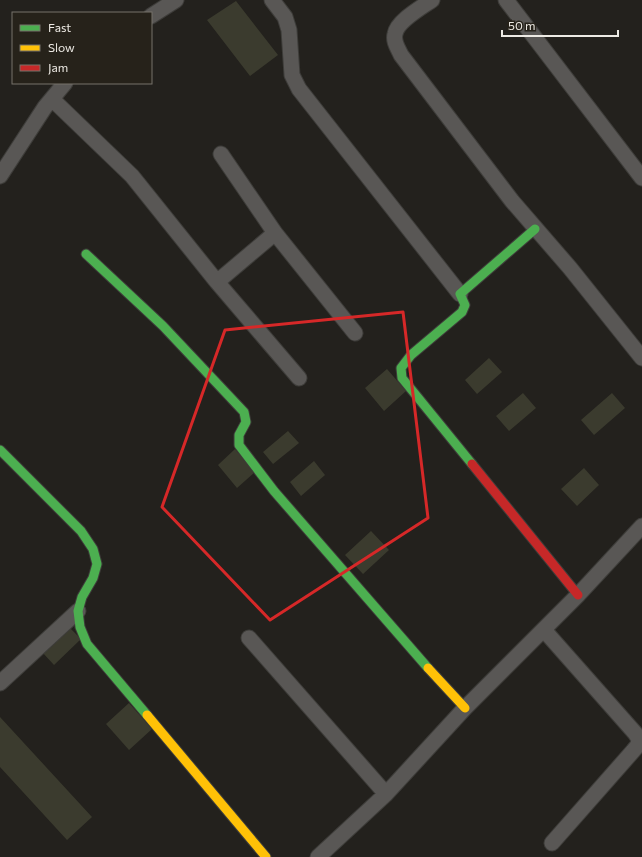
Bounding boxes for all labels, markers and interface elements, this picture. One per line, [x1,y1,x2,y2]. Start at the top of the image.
legend [12,12,152,84]
scale bar [502,12,618,38]
text: 50 m [508,18,536,32]
text: Fast [48,20,71,34]
text: Slow [48,40,75,54]
text: Jam [48,60,68,75]

